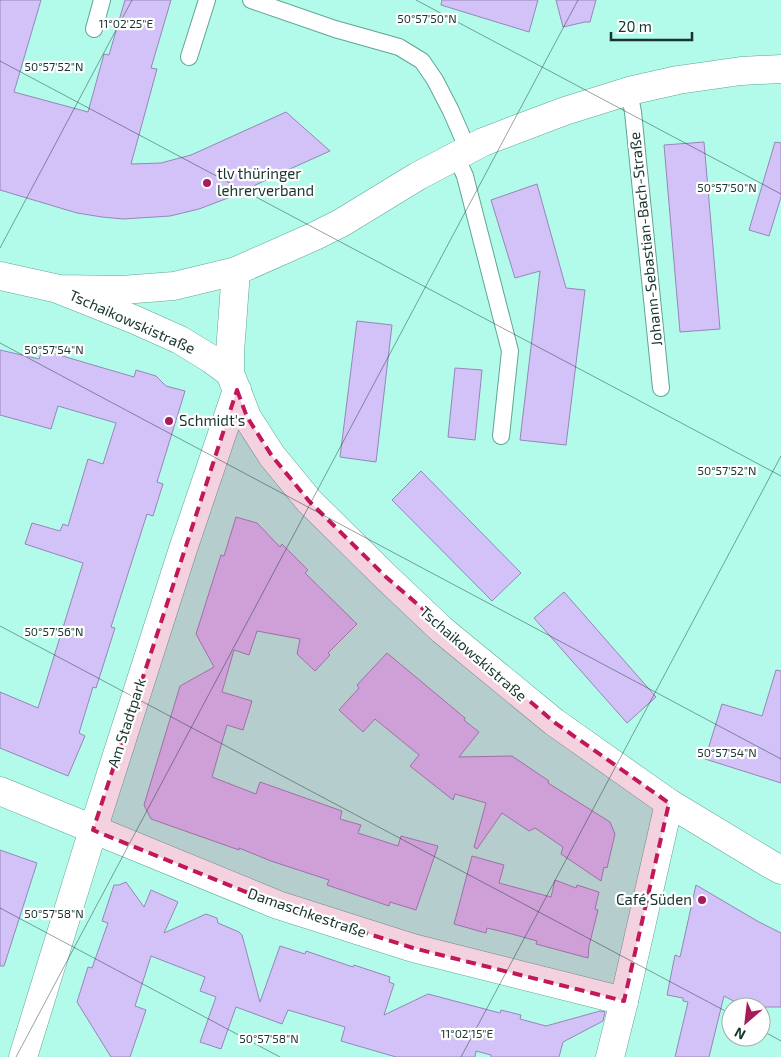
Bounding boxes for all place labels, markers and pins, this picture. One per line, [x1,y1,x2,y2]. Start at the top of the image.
place label: tlv thüringer lehrerverband [217,164,314,199]
marker: tlv thüringer lehrerverband [201,177,213,189]
place label: Schmidt's [179,411,245,429]
marker: Schmidt's [163,415,175,427]
place label: Café Süden [616,890,692,908]
marker: Café Süden [696,894,708,906]

